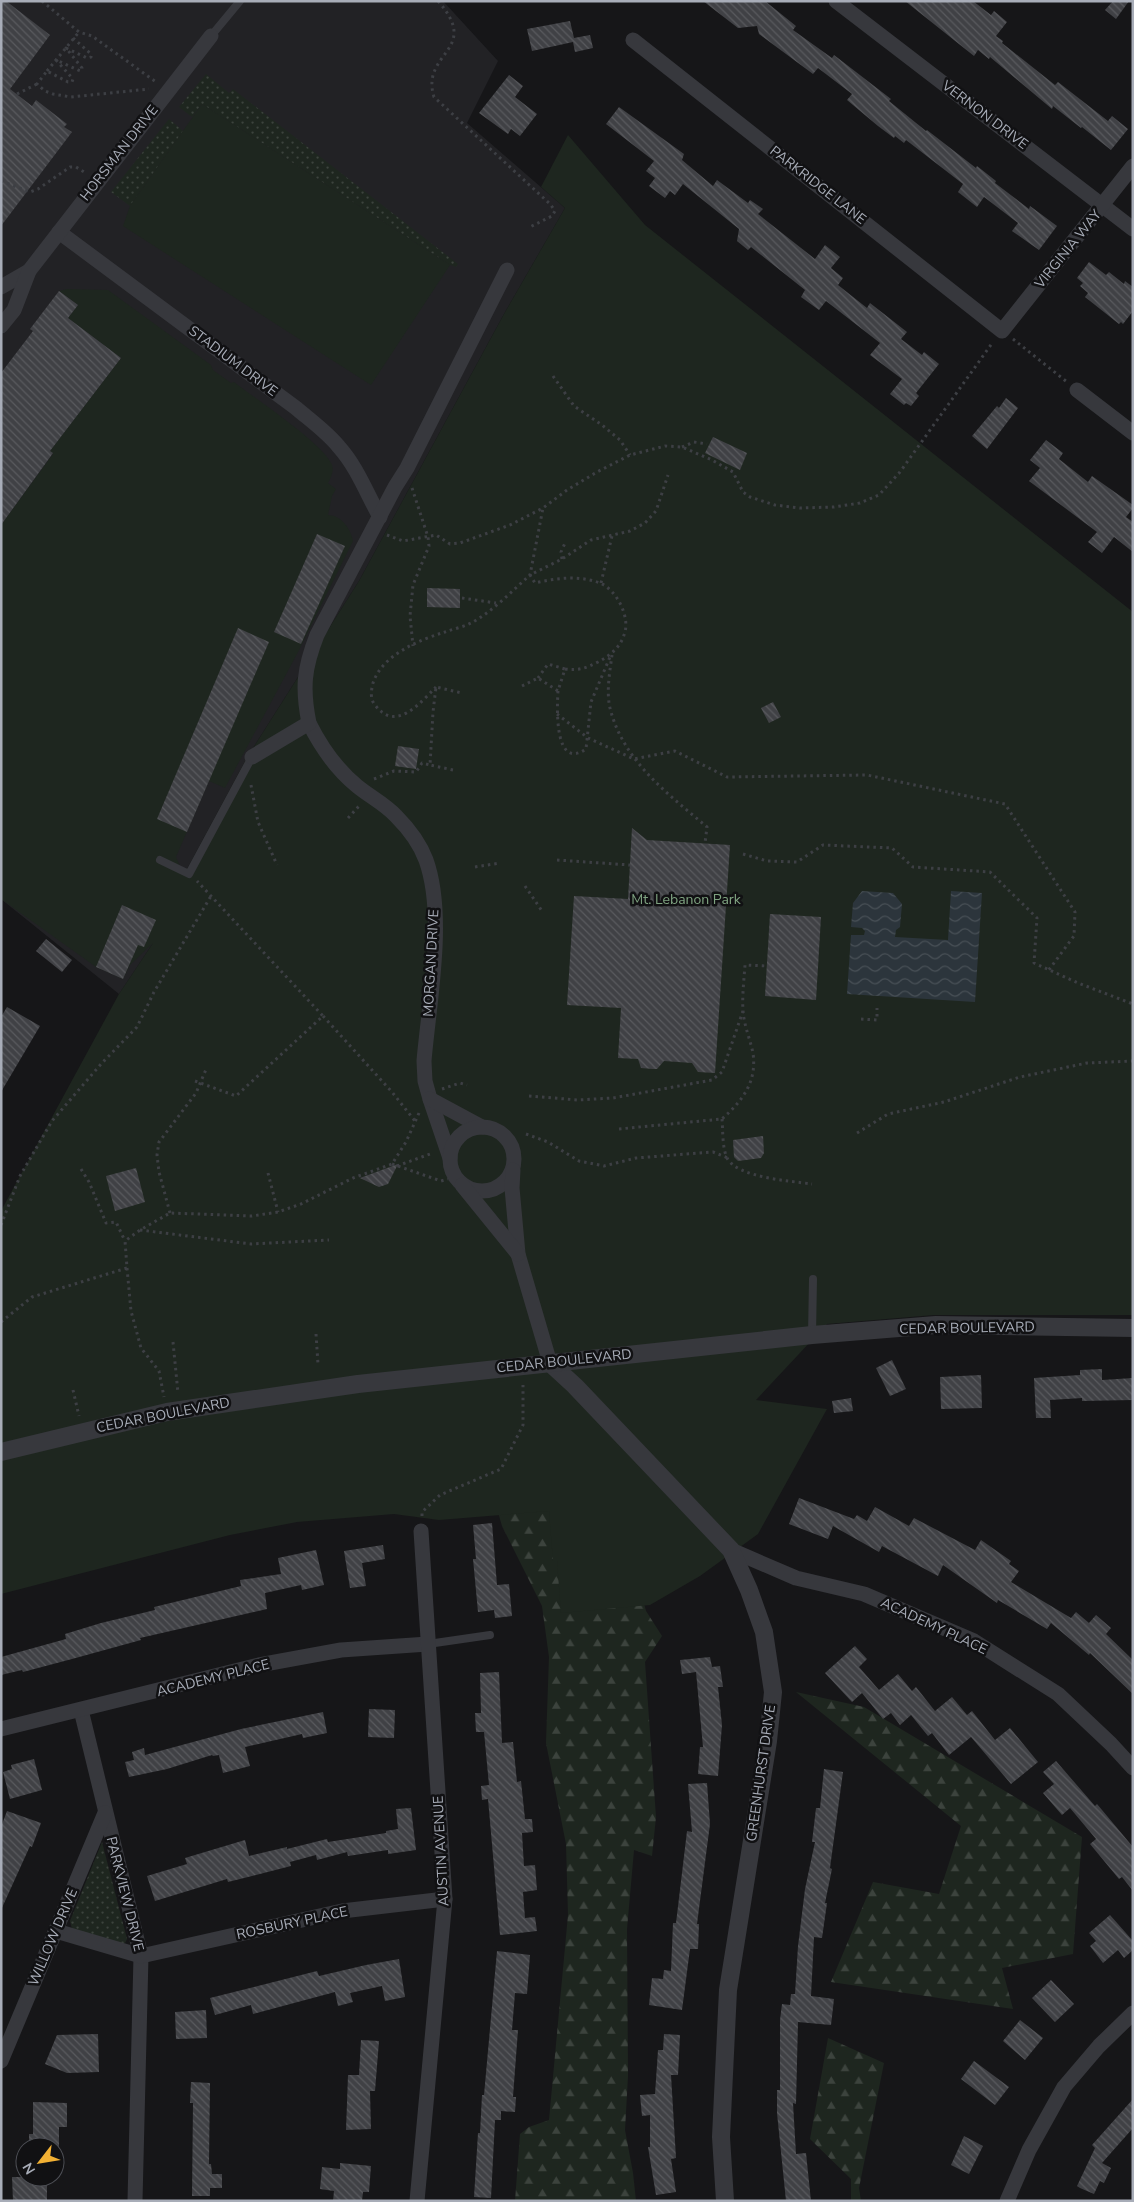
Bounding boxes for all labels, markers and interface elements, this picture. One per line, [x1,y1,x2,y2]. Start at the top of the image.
street label: VERNON DRIVE [937,76,1032,154]
street label: HORSMAN DRIVE [76,101,162,205]
street label: PARKRIDGE LANE [766,141,870,229]
street label: VIRGINIA WAY [1030,205,1106,293]
street label: STADIUM DRIVE [185,321,281,401]
park label: Mt. Lebanon Park [631,890,742,909]
street label: MORGAN DRIVE [419,909,443,1017]
street label: CEDAR BOULEVARD [899,1317,1035,1339]
street label: CEDAR BOULEVARD [495,1344,633,1378]
street label: CEDAR BOULEVARD [94,1393,232,1437]
street label: ACADEMY PLACE [878,1593,990,1659]
street label: ACADEMY PLACE [155,1655,271,1701]
street label: GREENHURST DRIVE [742,1703,780,1843]
street label: AUSTIN AVENUE [429,1795,453,1907]
street label: PARKVIEW DRIVE [102,1835,148,1953]
street label: WILLOW DRIVE [24,1885,82,1989]
street label: ROSBURY PLACE [235,1902,349,1944]
north arrow [15,2137,65,2187]
text: N [18,2159,40,2178]

